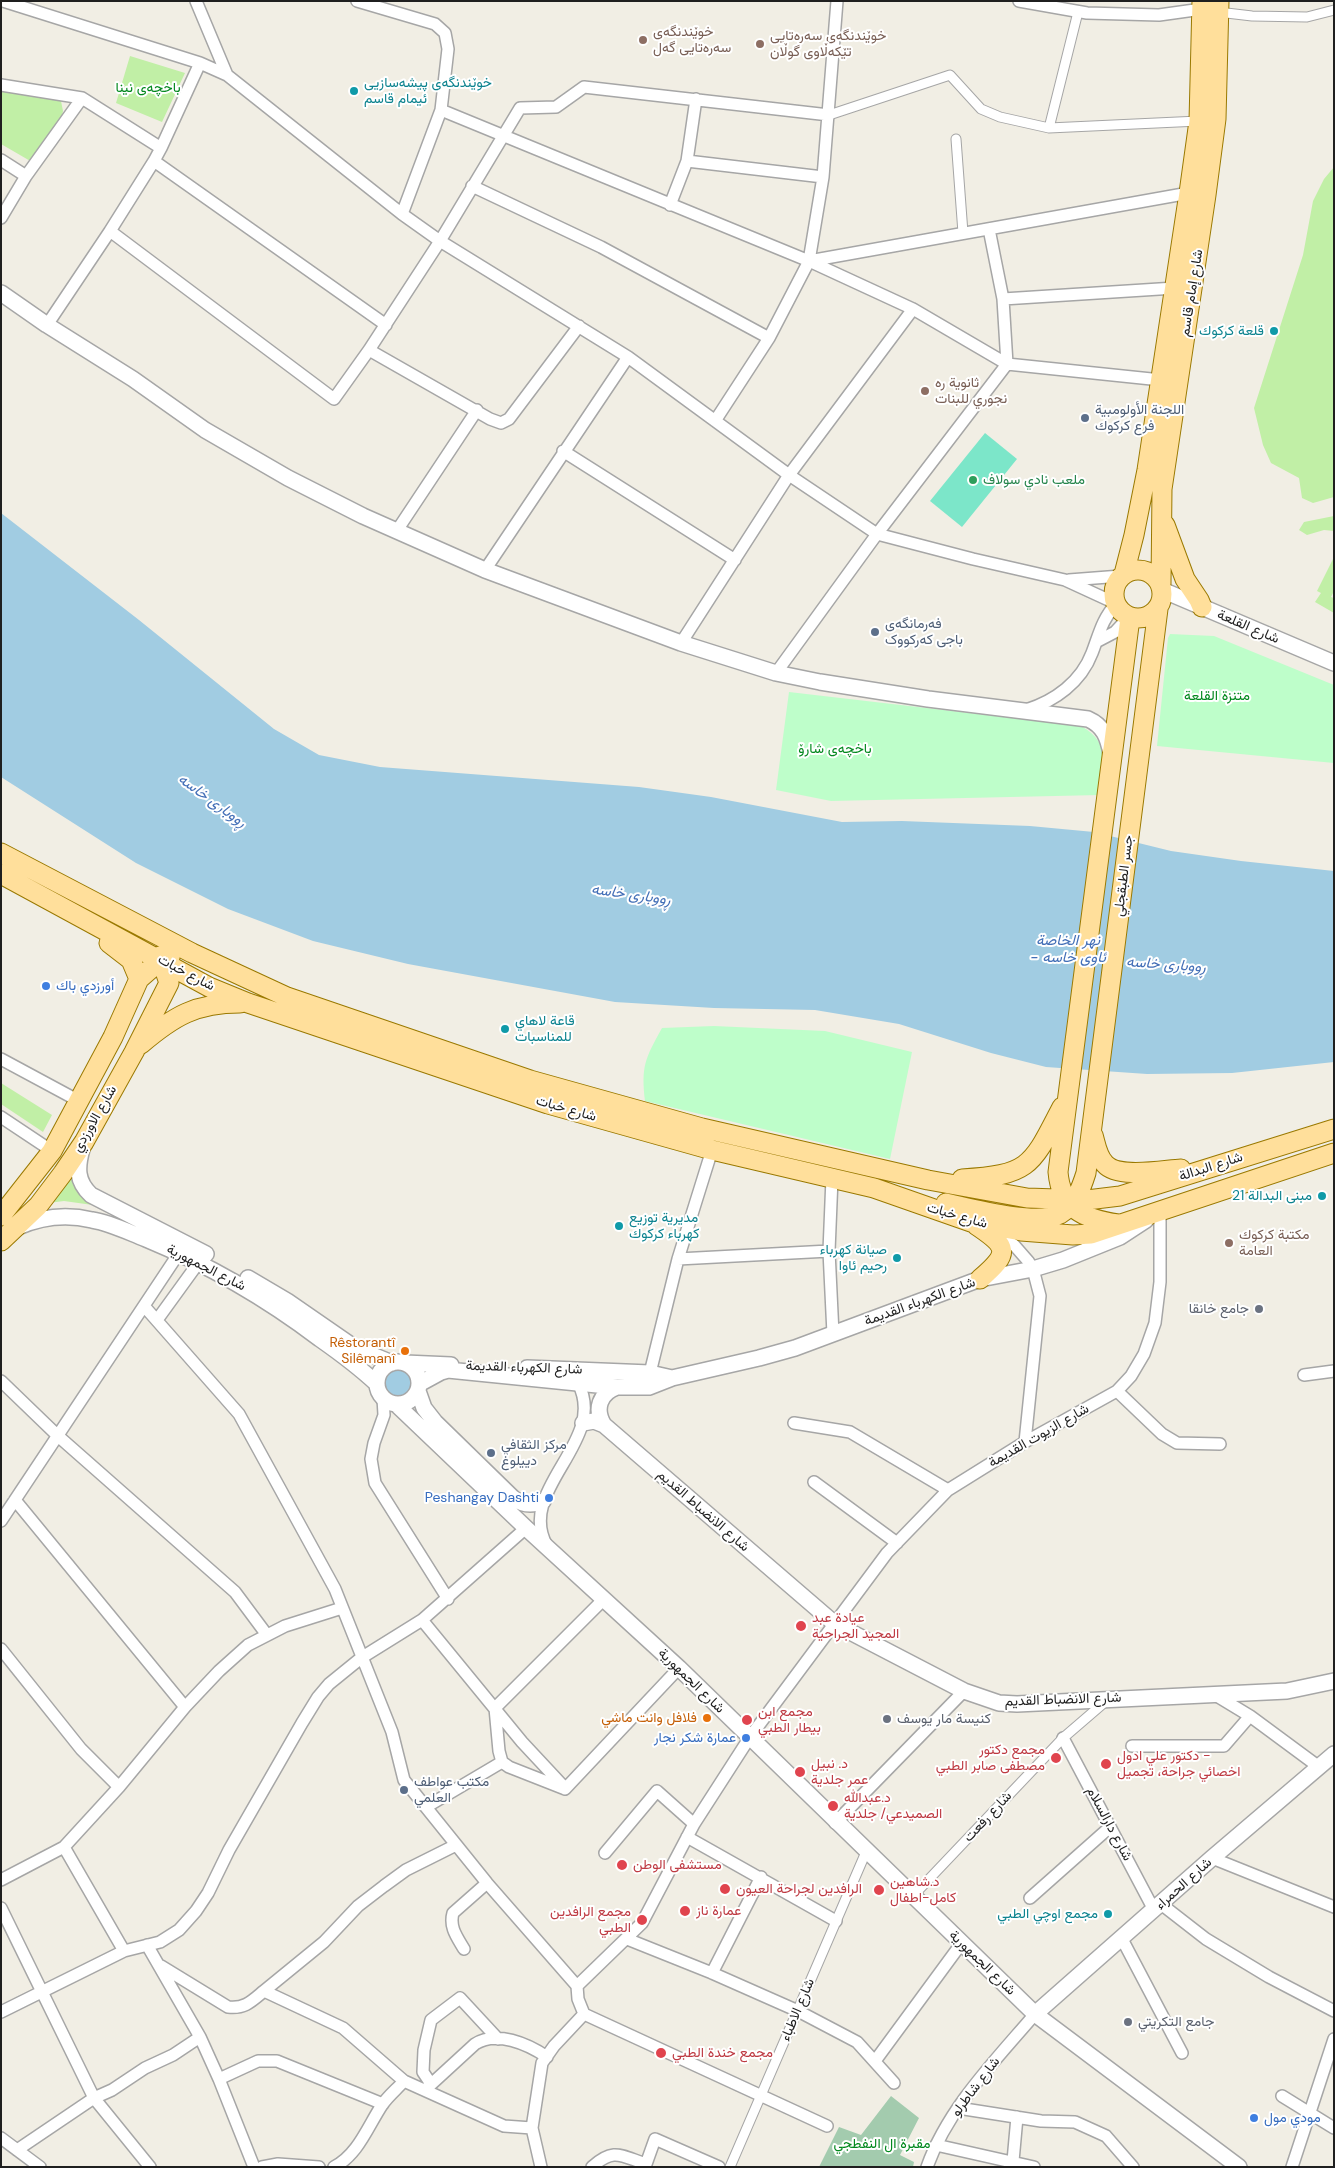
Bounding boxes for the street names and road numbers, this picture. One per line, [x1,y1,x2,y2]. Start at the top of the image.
street label: شارع إمام قاسم [1177,248,1207,338]
street label: شارع القلعة [1214,606,1282,648]
street label: جسر الطبقجلي [1111,834,1137,918]
street label: شارع خبات [155,951,217,995]
street label: شارع الاورزدي [69,1083,121,1155]
street label: شارع خبات [534,1092,598,1126]
street label: شارع البدالة [1177,1149,1245,1185]
street label: شارع خبات [925,1199,989,1233]
street label: شارع الجمهورية [164,1241,248,1295]
street label: شارع الكهرباء القديمة [862,1274,978,1330]
street label: شارع الكهرباء القديمة [465,1358,583,1378]
street label: شارع الزيوت القديمة [986,1400,1092,1472]
street label: شارع الانضباط القديم [653,1466,753,1556]
street label: شارع الجمهورية [654,1645,728,1717]
street label: شارع الانضباط القديم [1004,1690,1122,1710]
street label: شارع دارالسلام [1082,1784,1136,1864]
street label: شارع رفعت [960,1788,1016,1846]
street label: شارع الحمراء [1152,1854,1216,1914]
street label: شارع الجمهورية [945,1927,1019,1999]
street label: شارع الاطباء [777,1976,819,2044]
street label: شارع شاطرلو [948,2054,1004,2120]

